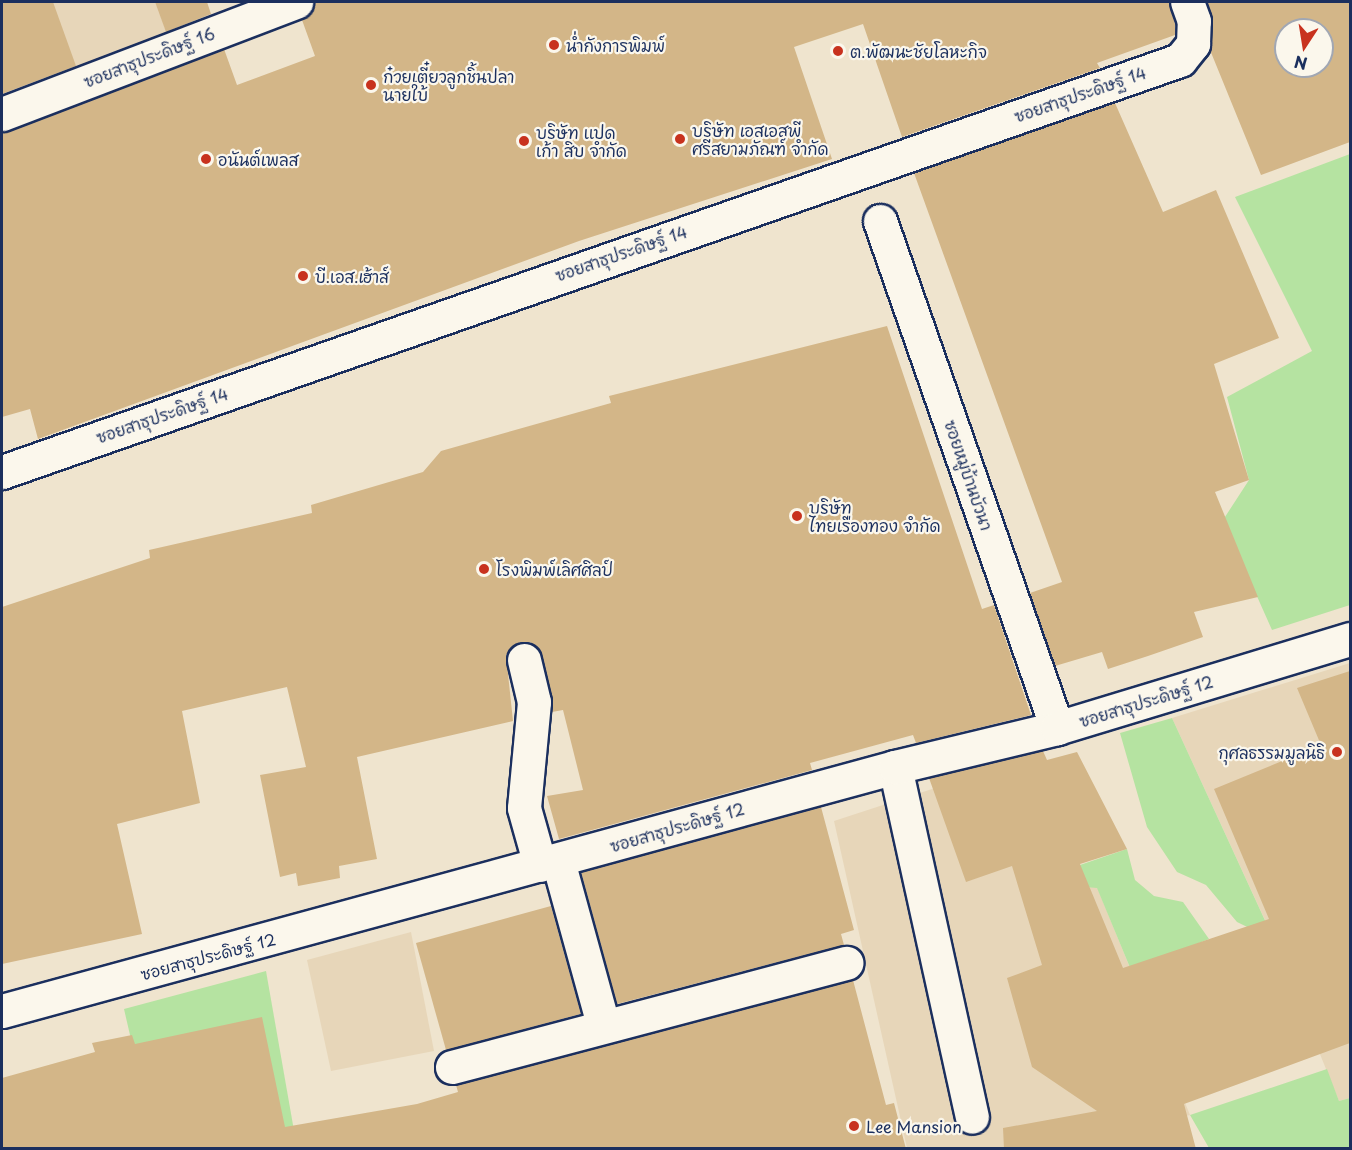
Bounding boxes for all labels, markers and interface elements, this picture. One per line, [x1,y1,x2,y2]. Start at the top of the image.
north arrow [1274,18,1334,78]
street label: ซอยสาธุประดิษฐ์ 16 [81,23,217,91]
place label: น่ำกังการพิมพ์ [566,35,665,55]
marker: น่ำกังการพิมพ์ [547,38,561,52]
place label: ต.พัฒนะชัยโลหะกิจ [850,41,987,61]
marker: ต.พัฒนะชัยโลหะกิจ [831,44,845,58]
text: N [1292,51,1309,77]
street label: ซอยสาธุประดิษฐ์ 14 [1011,62,1149,126]
place label: ก๋วยเตี๋ยวลูกชิ้นปลา นายใบ้ [383,66,514,104]
marker: ก๋วยเตี๋ยวลูกชิ้นปลา นายใบ้ [364,78,378,92]
place label: บริษัท เอสเอสพี ศรีสยามภัณฑ์ จำกัด [692,120,829,158]
place label: บริษัท แปด เก้า สิบ จำกัด [536,122,627,160]
marker: บริษัท เอสเอสพี ศรีสยามภัณฑ์ จำกัด [673,132,687,146]
marker: บริษัท แปด เก้า สิบ จำกัด [517,134,531,148]
place label: อนันต์เพลส [218,149,298,169]
marker: อนันต์เพลส [199,152,213,166]
street label: ซอยสาธุประดิษฐ์ 14 [552,221,690,285]
place label: บี.เอส.เฮ้าส์ [315,266,388,286]
marker: บี.เอส.เฮ้าส์ [296,269,310,283]
street label: ซอยสาธุประดิษฐ์ 14 [93,383,231,447]
street label: ซอยหมู่บ้านบัวนา [941,417,997,533]
place label: บริษัท ไทยเรืองทอง จำกัด [809,497,940,535]
marker: บริษัท ไทยเรืองทอง จำกัด [790,509,804,523]
place label: โรงพิมพ์เลิศศิลป์ [496,559,613,579]
marker: โรงพิมพ์เลิศศิลป์ [477,562,491,576]
street label: ซอยสาธุประดิษฐ์ 12 [1077,671,1215,731]
place label: กุศลธรรมมูลนิธิ [1218,742,1325,762]
marker: กุศลธรรมมูลนิธิ [1330,745,1344,759]
street label: ซอยสาธุประดิษฐ์ 12 [607,799,747,855]
street label: ซอยสาธุประดิษฐ์ 12 [138,929,278,983]
place label: Lee Mansion [866,1116,963,1136]
marker: Lee Mansion [847,1119,861,1133]

